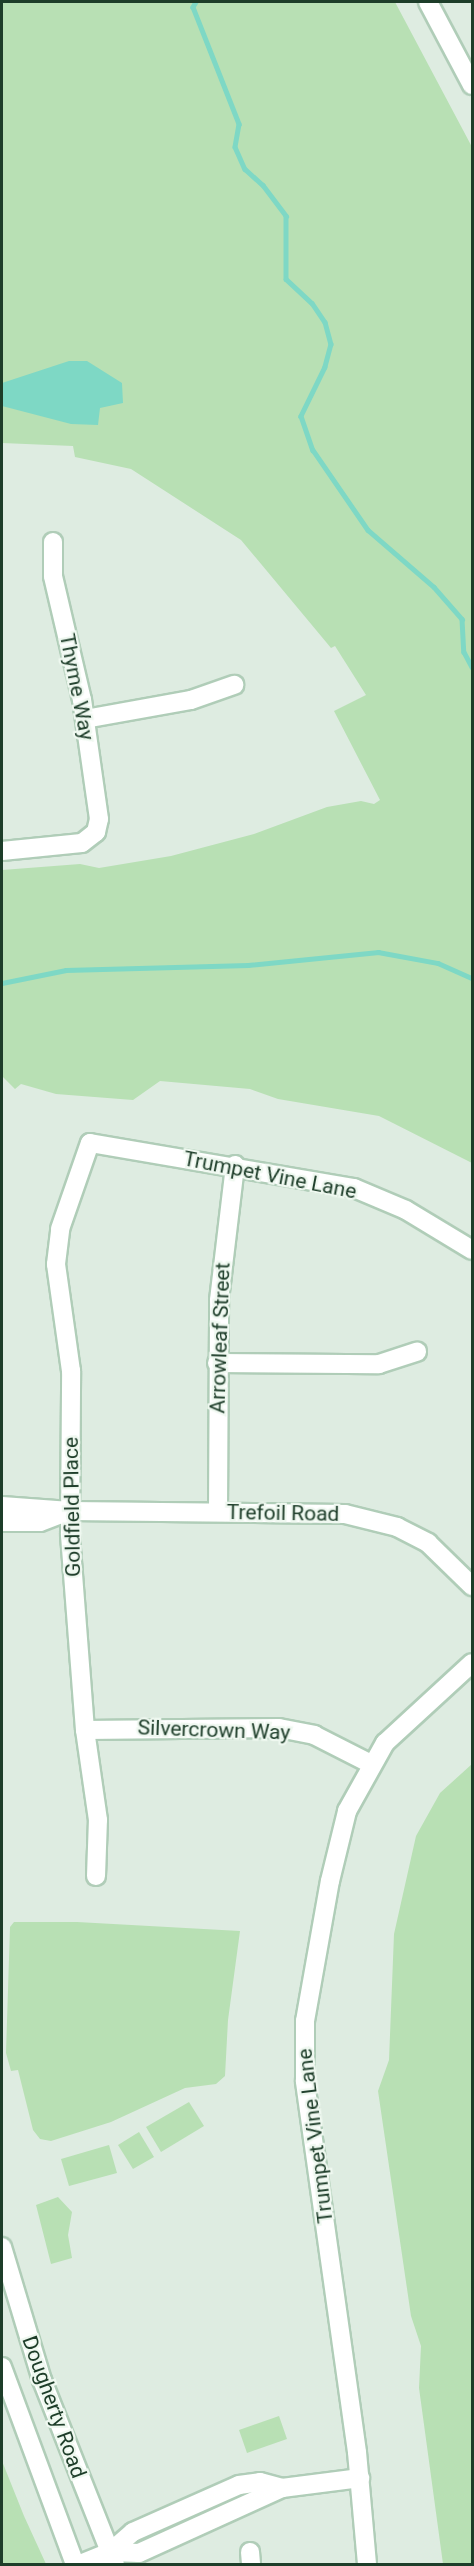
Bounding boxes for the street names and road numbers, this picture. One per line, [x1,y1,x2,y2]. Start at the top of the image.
street label: Thyme Way [54,631,100,743]
street label: Trumpet Vine Lane [181,1146,359,1204]
street label: Arrowleaf Street [205,1262,235,1414]
street label: Goldfield Place [58,1437,86,1577]
street label: Trefoil Road [226,1499,340,1527]
street label: Silvercrown Way [137,1715,291,1745]
street label: Trumpet Vine Lane [292,2047,338,2225]
street label: Dougherty Road [17,2332,91,2482]

